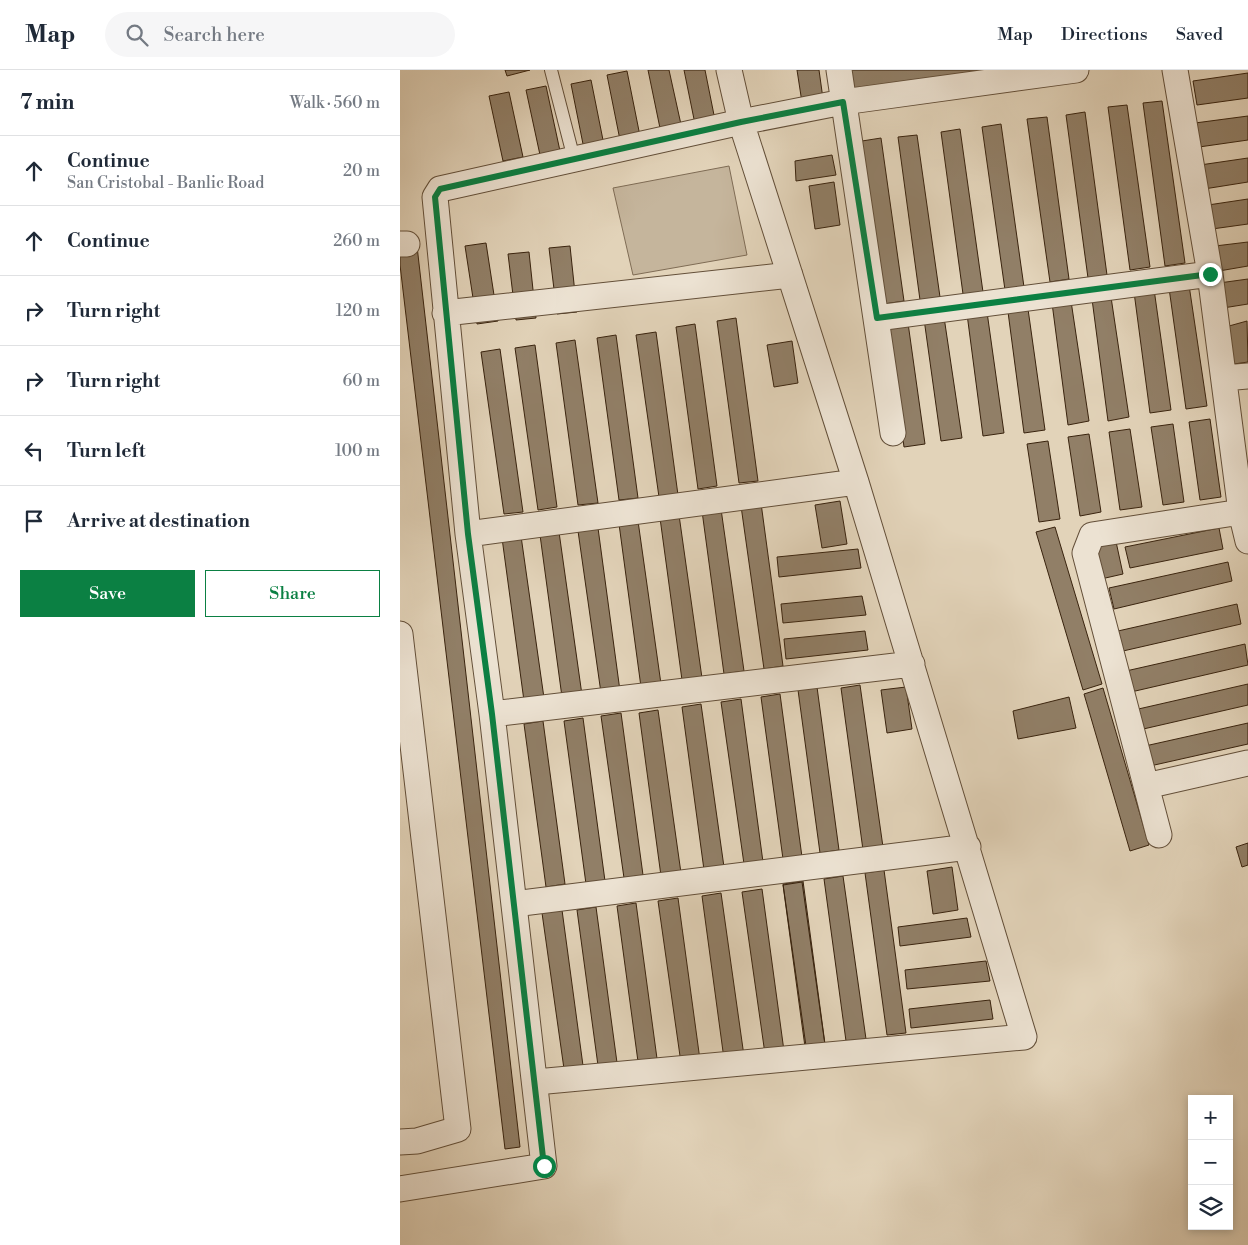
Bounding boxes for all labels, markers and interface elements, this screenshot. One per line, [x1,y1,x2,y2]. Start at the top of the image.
search box [105,12,455,57]
text: Map [25,20,75,50]
icon: search [123,21,151,49]
text: Search here [163,23,265,47]
text: Map [997,23,1033,46]
text: Directions [1061,23,1148,46]
text: Saved [1176,23,1223,46]
text: 7 min [20,90,74,116]
text: Walk · 560 m [290,93,380,113]
text: Continue [67,149,150,173]
icon: ahead [20,157,48,185]
text: 20 m [343,161,380,181]
text: San Cristobal - Banlic Road [67,173,264,193]
icon: ahead [20,227,48,255]
text: Continue [67,229,150,253]
text: 260 m [333,231,380,251]
route end [1199,263,1222,286]
icon: right [20,297,48,325]
text: Turn right [67,299,160,323]
text: 120 m [336,301,380,321]
icon: right [20,367,48,395]
text: Turn right [67,369,160,393]
text: 60 m [342,371,380,391]
icon: left [20,437,48,465]
text: Turn left [67,439,146,463]
text: 100 m [335,441,380,461]
icon: arrive [20,507,48,535]
text: Arrive at destination [67,509,250,533]
button: Save [20,570,195,617]
button: Share [205,570,380,617]
map controls [1188,1095,1233,1230]
button: + [1188,1095,1233,1140]
button: − [1188,1140,1233,1185]
route start [533,1155,556,1178]
button: layers [1188,1185,1233,1230]

